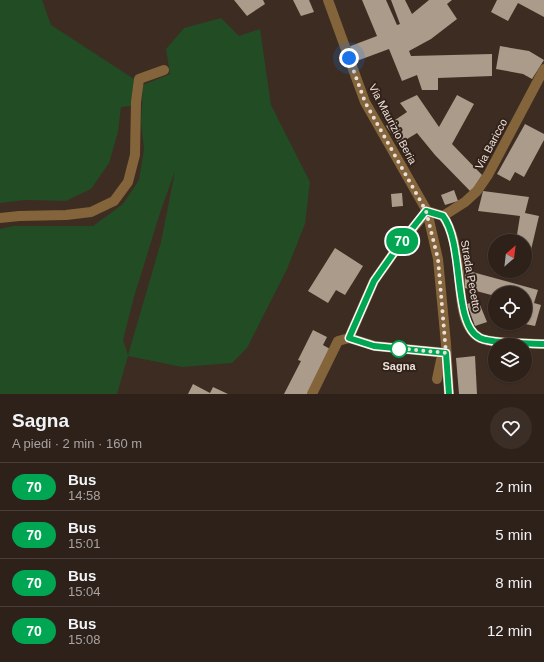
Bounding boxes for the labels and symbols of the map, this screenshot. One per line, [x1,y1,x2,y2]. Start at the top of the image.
your location [339,48,359,68]
street label: Via Maurizio Beria [367,82,420,167]
street label: Via Baricco [473,117,509,171]
line badge: 70 [384,228,420,254]
north arrow [488,234,532,278]
street label: Strada Pecetto [459,239,483,313]
marker: Sagna [390,340,408,358]
place label: Sagna [382,360,416,372]

